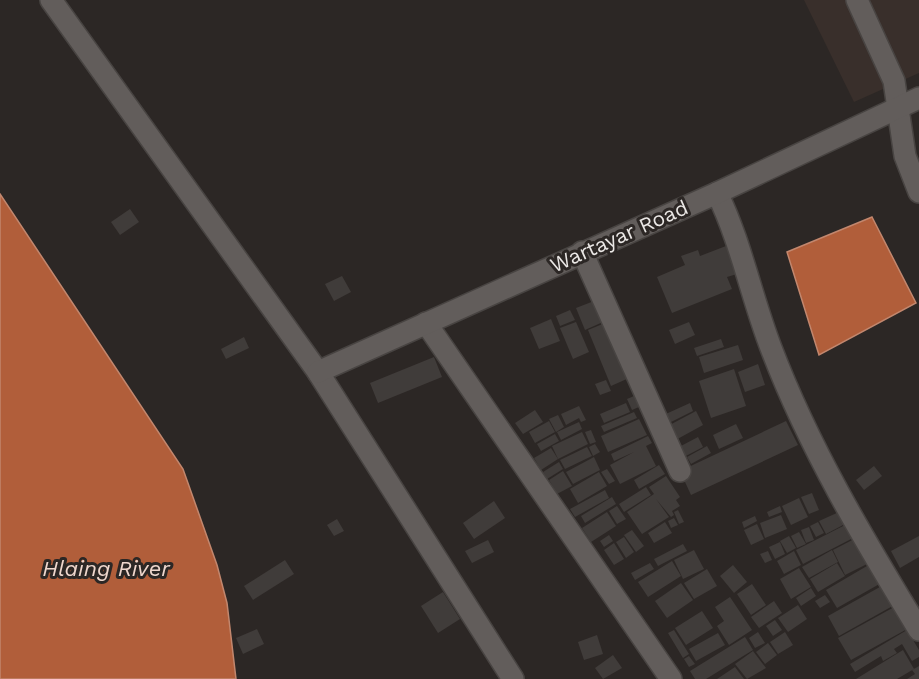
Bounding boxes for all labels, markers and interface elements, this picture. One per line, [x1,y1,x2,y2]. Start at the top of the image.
street label: Wartayar Road [546,194,692,278]
water label: Hlaing River [42,556,171,581]

